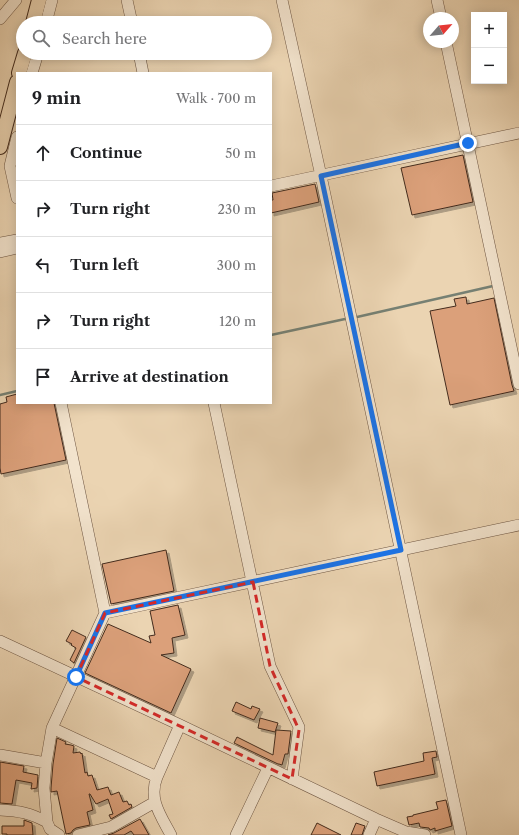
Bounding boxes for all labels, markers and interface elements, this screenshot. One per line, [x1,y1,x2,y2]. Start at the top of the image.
north arrow [423,12,459,48]
map controls [471,12,507,84]
button: + [471,12,507,48]
search box [16,16,272,60]
icon: search [30,27,52,49]
text: Search here [62,29,147,48]
button: − [471,48,507,84]
text: 9 min [32,88,81,108]
text: Walk · 700 m [176,90,256,106]
route end [459,134,477,152]
icon: ahead [32,142,54,164]
text: Continue [70,143,142,162]
text: 50 m [225,145,256,161]
icon: right [32,198,54,220]
text: Turn right [70,199,150,218]
text: 230 m [218,201,256,217]
icon: left [32,254,54,276]
text: Turn left [70,255,139,274]
text: 300 m [217,257,256,273]
icon: right [32,310,54,332]
text: Turn right [70,311,150,330]
text: 120 m [219,313,256,329]
icon: arrive [32,366,54,388]
text: Arrive at destination [70,367,229,386]
route start [67,668,85,686]

